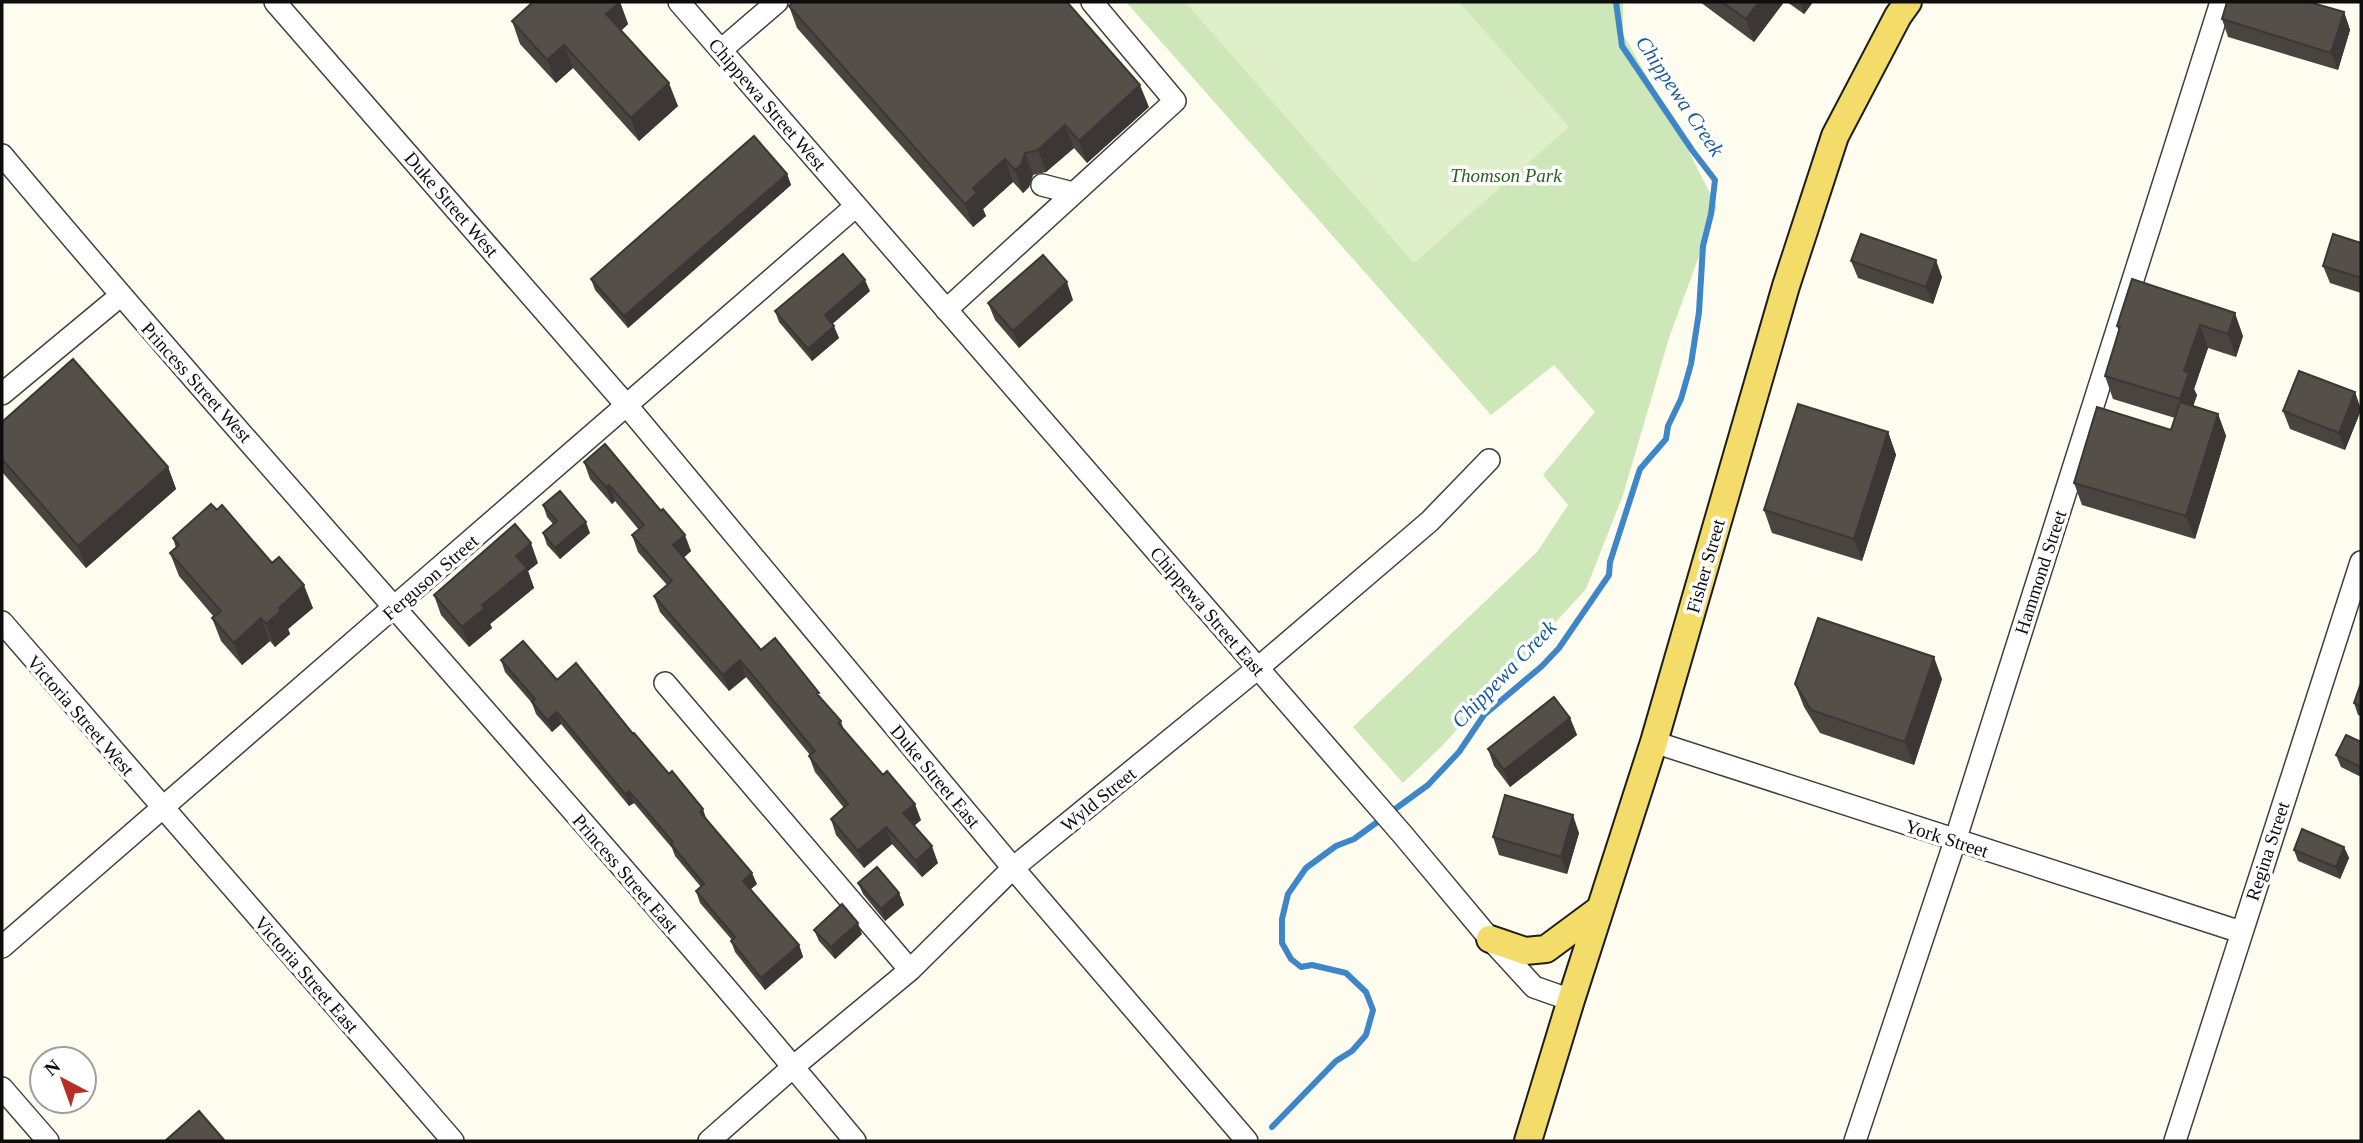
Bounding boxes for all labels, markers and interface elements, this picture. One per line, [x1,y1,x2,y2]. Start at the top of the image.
water label: Chippewa Creek [1631,31,1729,161]
street label: Chippewa Street West [705,34,831,175]
street label: Duke Street West [400,148,503,262]
park label: Thomson Park [1450,165,1562,186]
street label: Princess Street West [137,318,257,447]
street label: Hammond Street [2011,507,2071,637]
street label: Fisher Street [1682,516,1729,615]
street label: Ferguson Street [378,530,483,624]
street label: Chippewa Street East [1146,543,1270,680]
water label: Chippewa Creek [1447,615,1562,733]
street label: Victoria Street West [23,651,139,780]
street label: Duke Street East [887,721,985,833]
street label: Wyld Street [1057,762,1141,836]
street label: Regina Street [2242,798,2294,903]
street label: Princess Street East [569,810,683,937]
street label: York Street [1903,815,1992,862]
street label: Victoria Street East [250,912,363,1037]
north arrow [28,1045,98,1115]
text: N [40,1055,64,1080]

